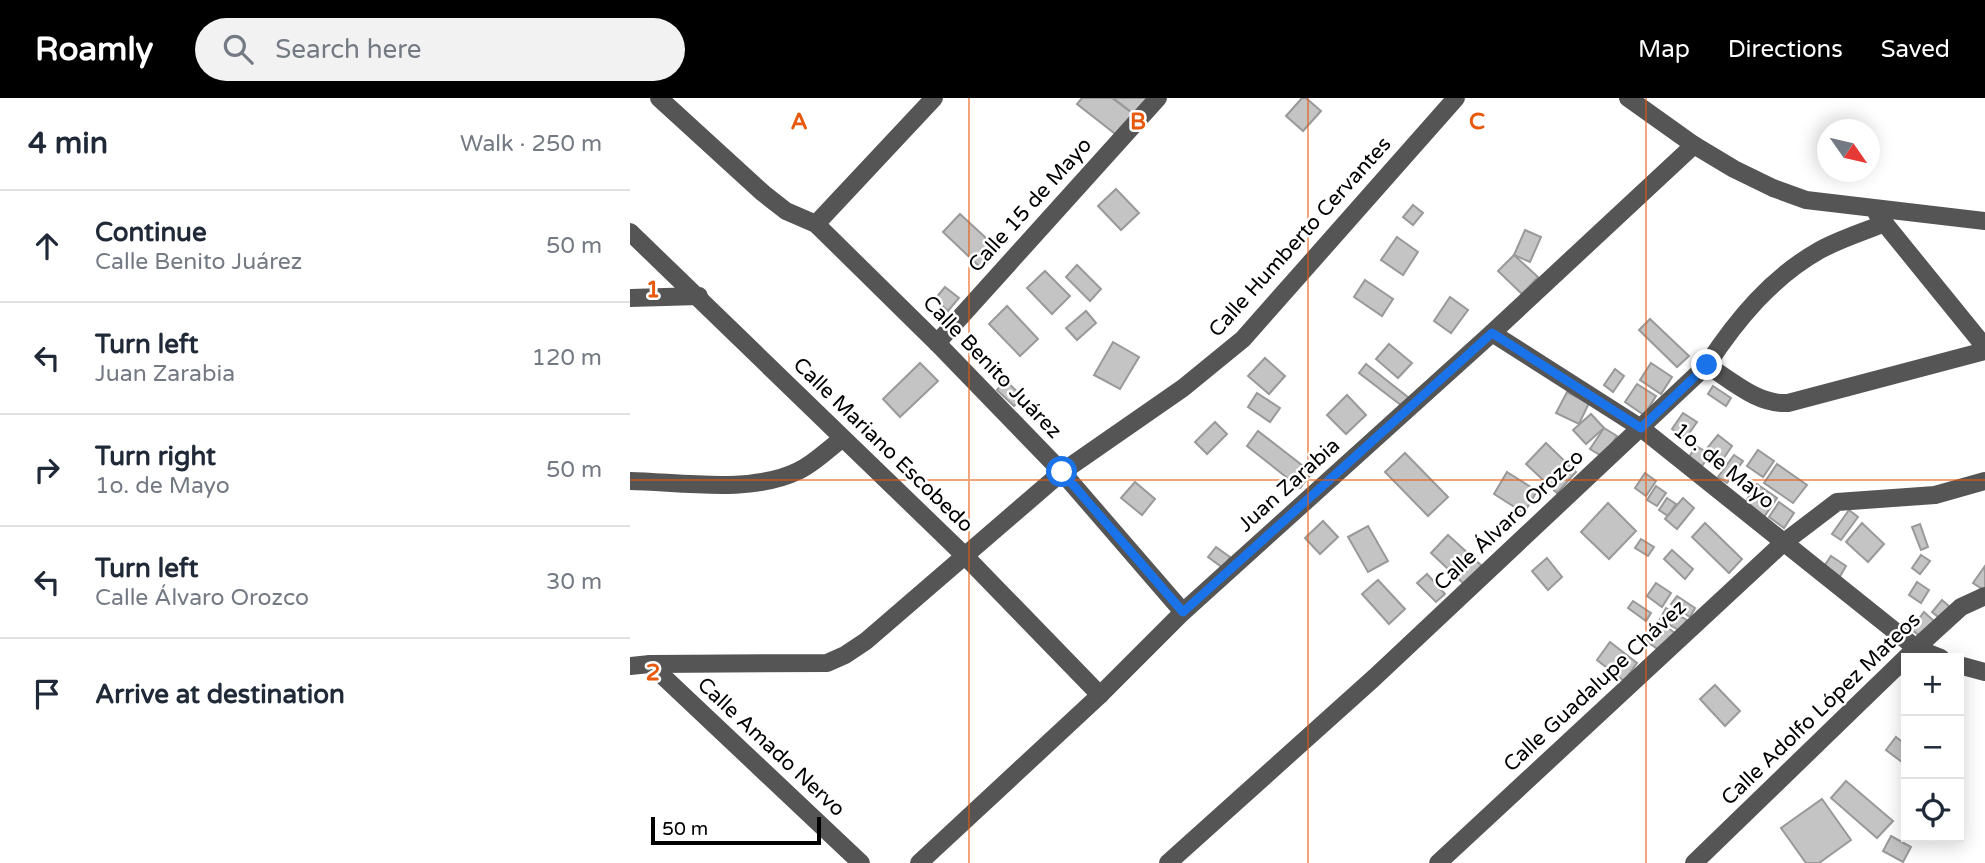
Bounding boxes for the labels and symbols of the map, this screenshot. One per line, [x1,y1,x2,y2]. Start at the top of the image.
text: A [790,108,808,136]
text: B [1130,108,1146,136]
text: C [1469,108,1485,136]
north arrow [1817,119,1880,182]
street label: Calle Humberto Cervantes [1204,132,1396,342]
street label: Calle 15 de Mayo [963,133,1097,277]
text: 1 [646,276,660,304]
street label: Calle Benito Juárez [917,290,1067,444]
route end [1691,349,1722,380]
street label: Calle Mariano Escobedo [788,352,978,538]
street label: 1o. de Mayo [1668,418,1780,514]
street label: Juan Zarabia [1233,433,1345,537]
street label: Calle Álvaro Orozco [1429,444,1589,596]
route start [1046,456,1077,487]
street label: Calle Guadalupe Chávez [1498,595,1692,777]
street label: Calle Adolfo López Mateos [1716,607,1926,811]
text: 2 [646,659,660,687]
street label: Calle Amado Nervo [692,672,850,822]
scale bar [651,814,821,846]

